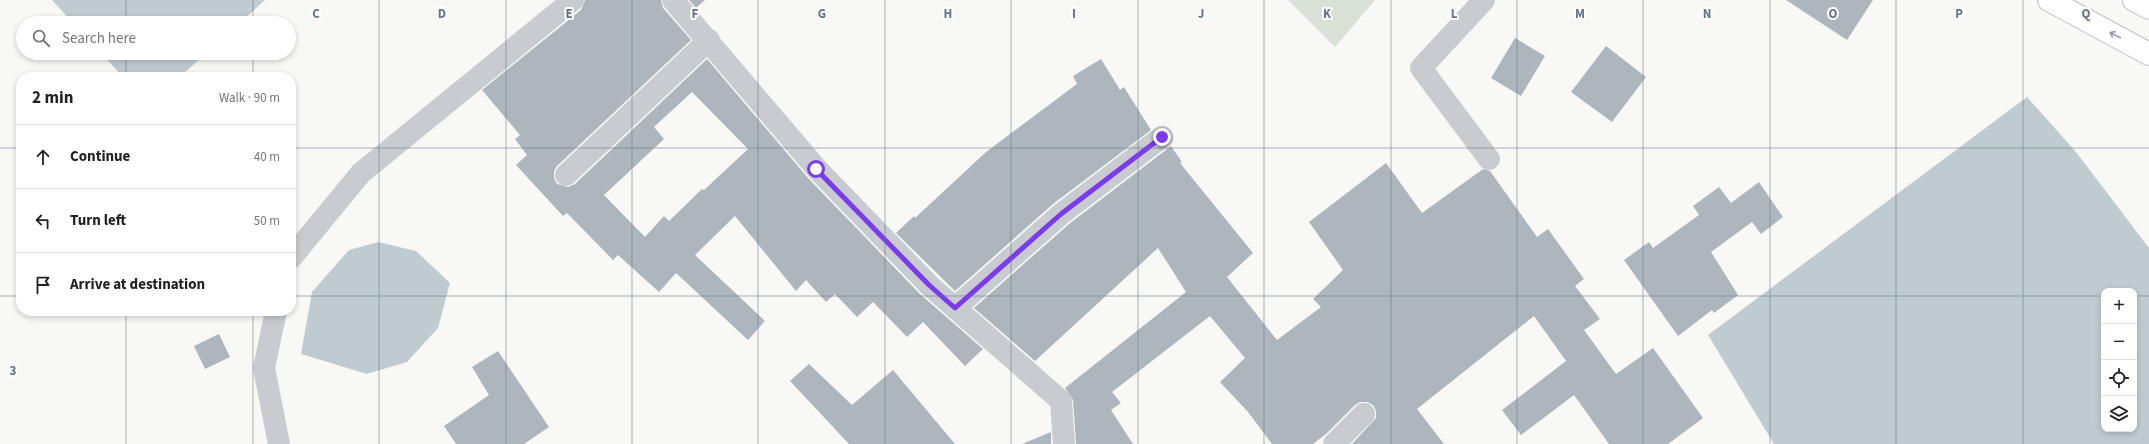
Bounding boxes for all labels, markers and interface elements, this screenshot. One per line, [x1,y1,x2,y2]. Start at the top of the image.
text: C [312,5,320,23]
text: D [438,5,446,23]
text: E [565,5,573,23]
text: F [692,5,699,23]
text: G [818,5,826,23]
text: H [944,5,952,23]
text: I [1072,5,1076,23]
text: J [1198,5,1204,23]
text: K [1323,5,1332,23]
text: L [1451,5,1458,23]
text: M [1575,5,1585,23]
text: N [1703,5,1711,23]
text: O [1829,5,1838,23]
text: P [1955,5,1963,23]
text: Q [2082,5,2091,23]
search box [16,16,296,60]
icon: search [30,27,52,49]
text: Search here [62,28,136,49]
one-way arrow [2109,31,2121,38]
text: 2 min [32,86,73,110]
text: Walk · 90 m [219,89,280,107]
route end [1153,128,1171,146]
icon: ahead [32,146,54,168]
text: Continue [70,146,130,167]
text: 40 m [254,148,280,166]
route start [807,160,825,178]
icon: left [32,210,54,232]
text: Turn left [70,210,126,231]
text: 50 m [254,212,280,230]
icon: arrive [32,274,54,296]
text: Arrive at destination [70,274,205,295]
map controls [2101,288,2137,432]
button: + [2101,288,2137,324]
button: − [2101,324,2137,360]
button: locate [2101,360,2137,396]
text: 3 [10,362,17,380]
button: layers [2101,396,2137,432]

